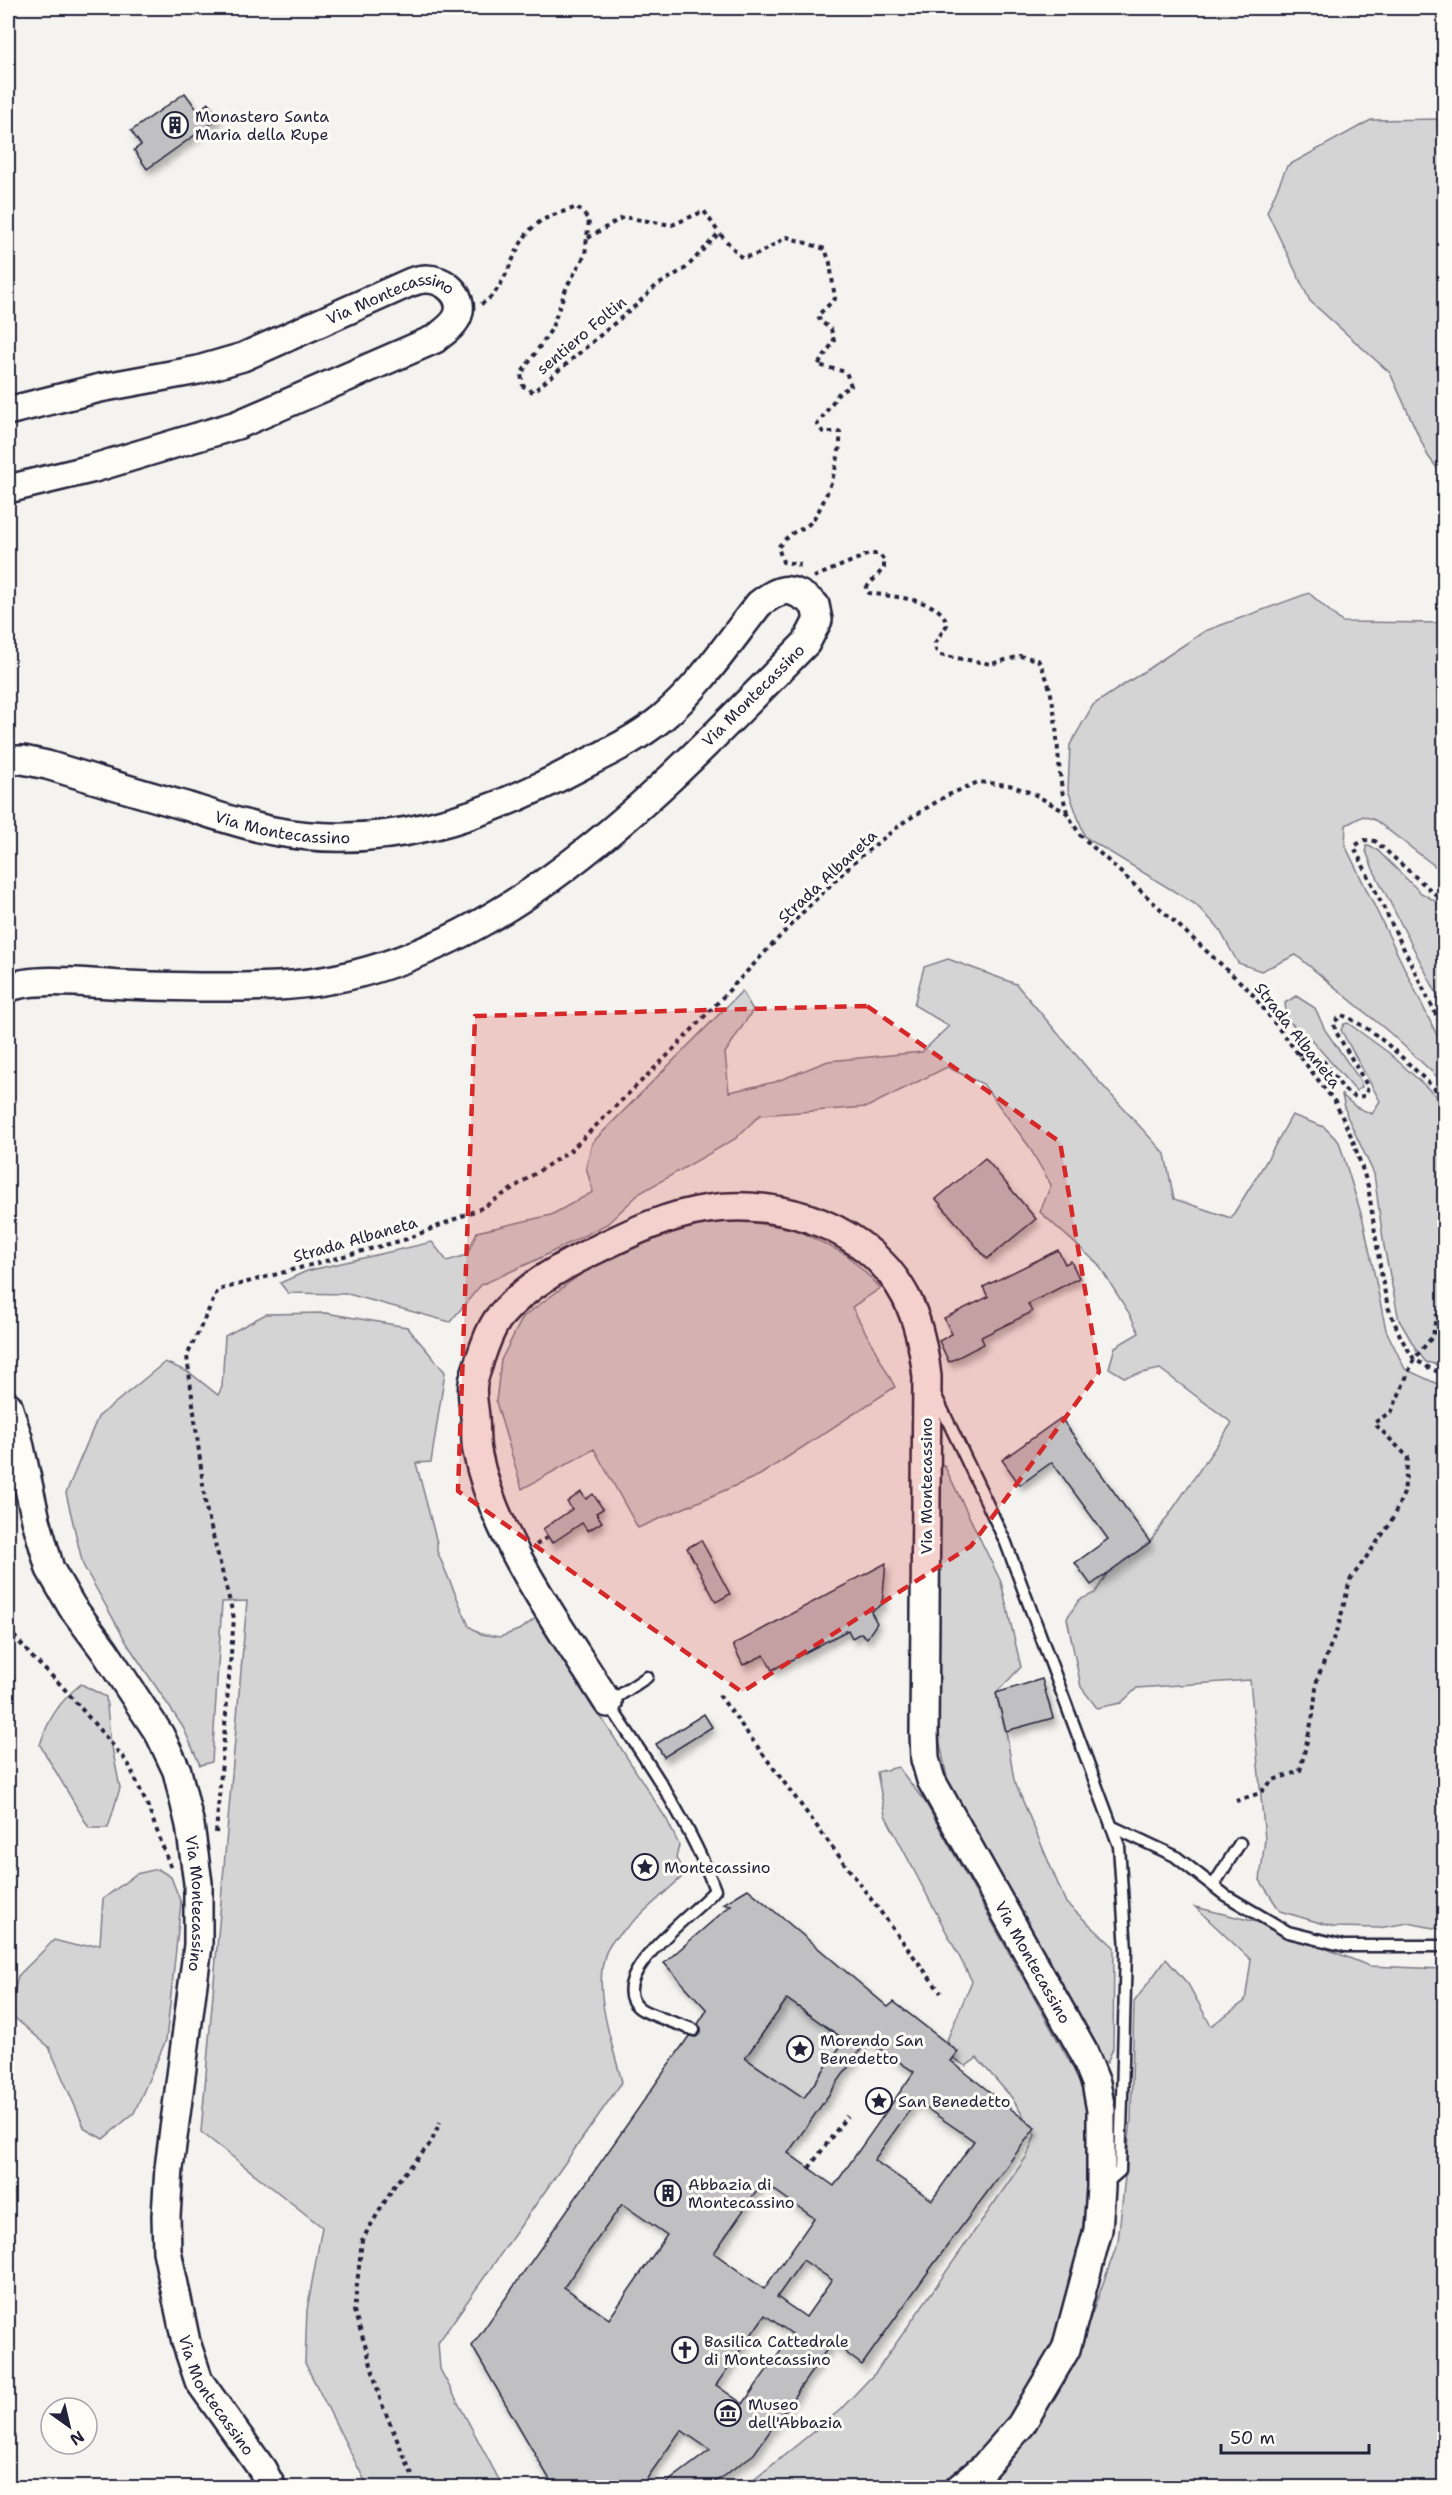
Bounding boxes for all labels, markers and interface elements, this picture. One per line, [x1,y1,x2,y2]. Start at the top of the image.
place label: Monastero Santa Maria della Rupe [195,106,329,145]
building icon: Monastero Santa Maria della Rupe [160,110,190,140]
street label: Via Montecassino [323,269,459,329]
street label: sentiero Foltin [532,292,631,379]
street label: Via Montecassino [697,639,809,751]
street label: Via Montecassino [212,806,350,848]
street label: Strada Albaneta [773,825,881,928]
street label: Strada Albaneta [1250,978,1345,1092]
street label: Strada Albaneta [291,1212,420,1267]
street label: Via Montecassino [916,1417,937,1555]
street label: Via Montecassino [181,1834,208,1973]
place icon: Montecassino [630,1852,660,1882]
place label: Montecassino [664,1857,771,1878]
street label: Via Montecassino [990,1898,1075,2027]
place label: Morendo San Benedetto [820,2030,924,2069]
place icon: Morendo San Benedetto [785,2034,815,2064]
place icon: San Benedetto [864,2086,894,2116]
place label: San Benedetto [898,2091,1010,2112]
place label: Abbazia di Montecassino [688,2174,795,2213]
building icon: Abbazia di Montecassino [653,2178,683,2208]
place label: Basilica Cattedrale di Montecassino [704,2331,849,2370]
street label: Via Montecassino [174,2333,259,2460]
church icon: Basilica Cattedrale di Montecassino [670,2335,700,2365]
place label: Museo dell'Abbazia [748,2394,842,2433]
north arrow [39,2396,99,2456]
museum icon: Museo dell'Abbazia [713,2398,743,2428]
scale bar [1221,2417,1370,2455]
text: N [66,2426,88,2450]
text: 50 m [1230,2426,1275,2450]

